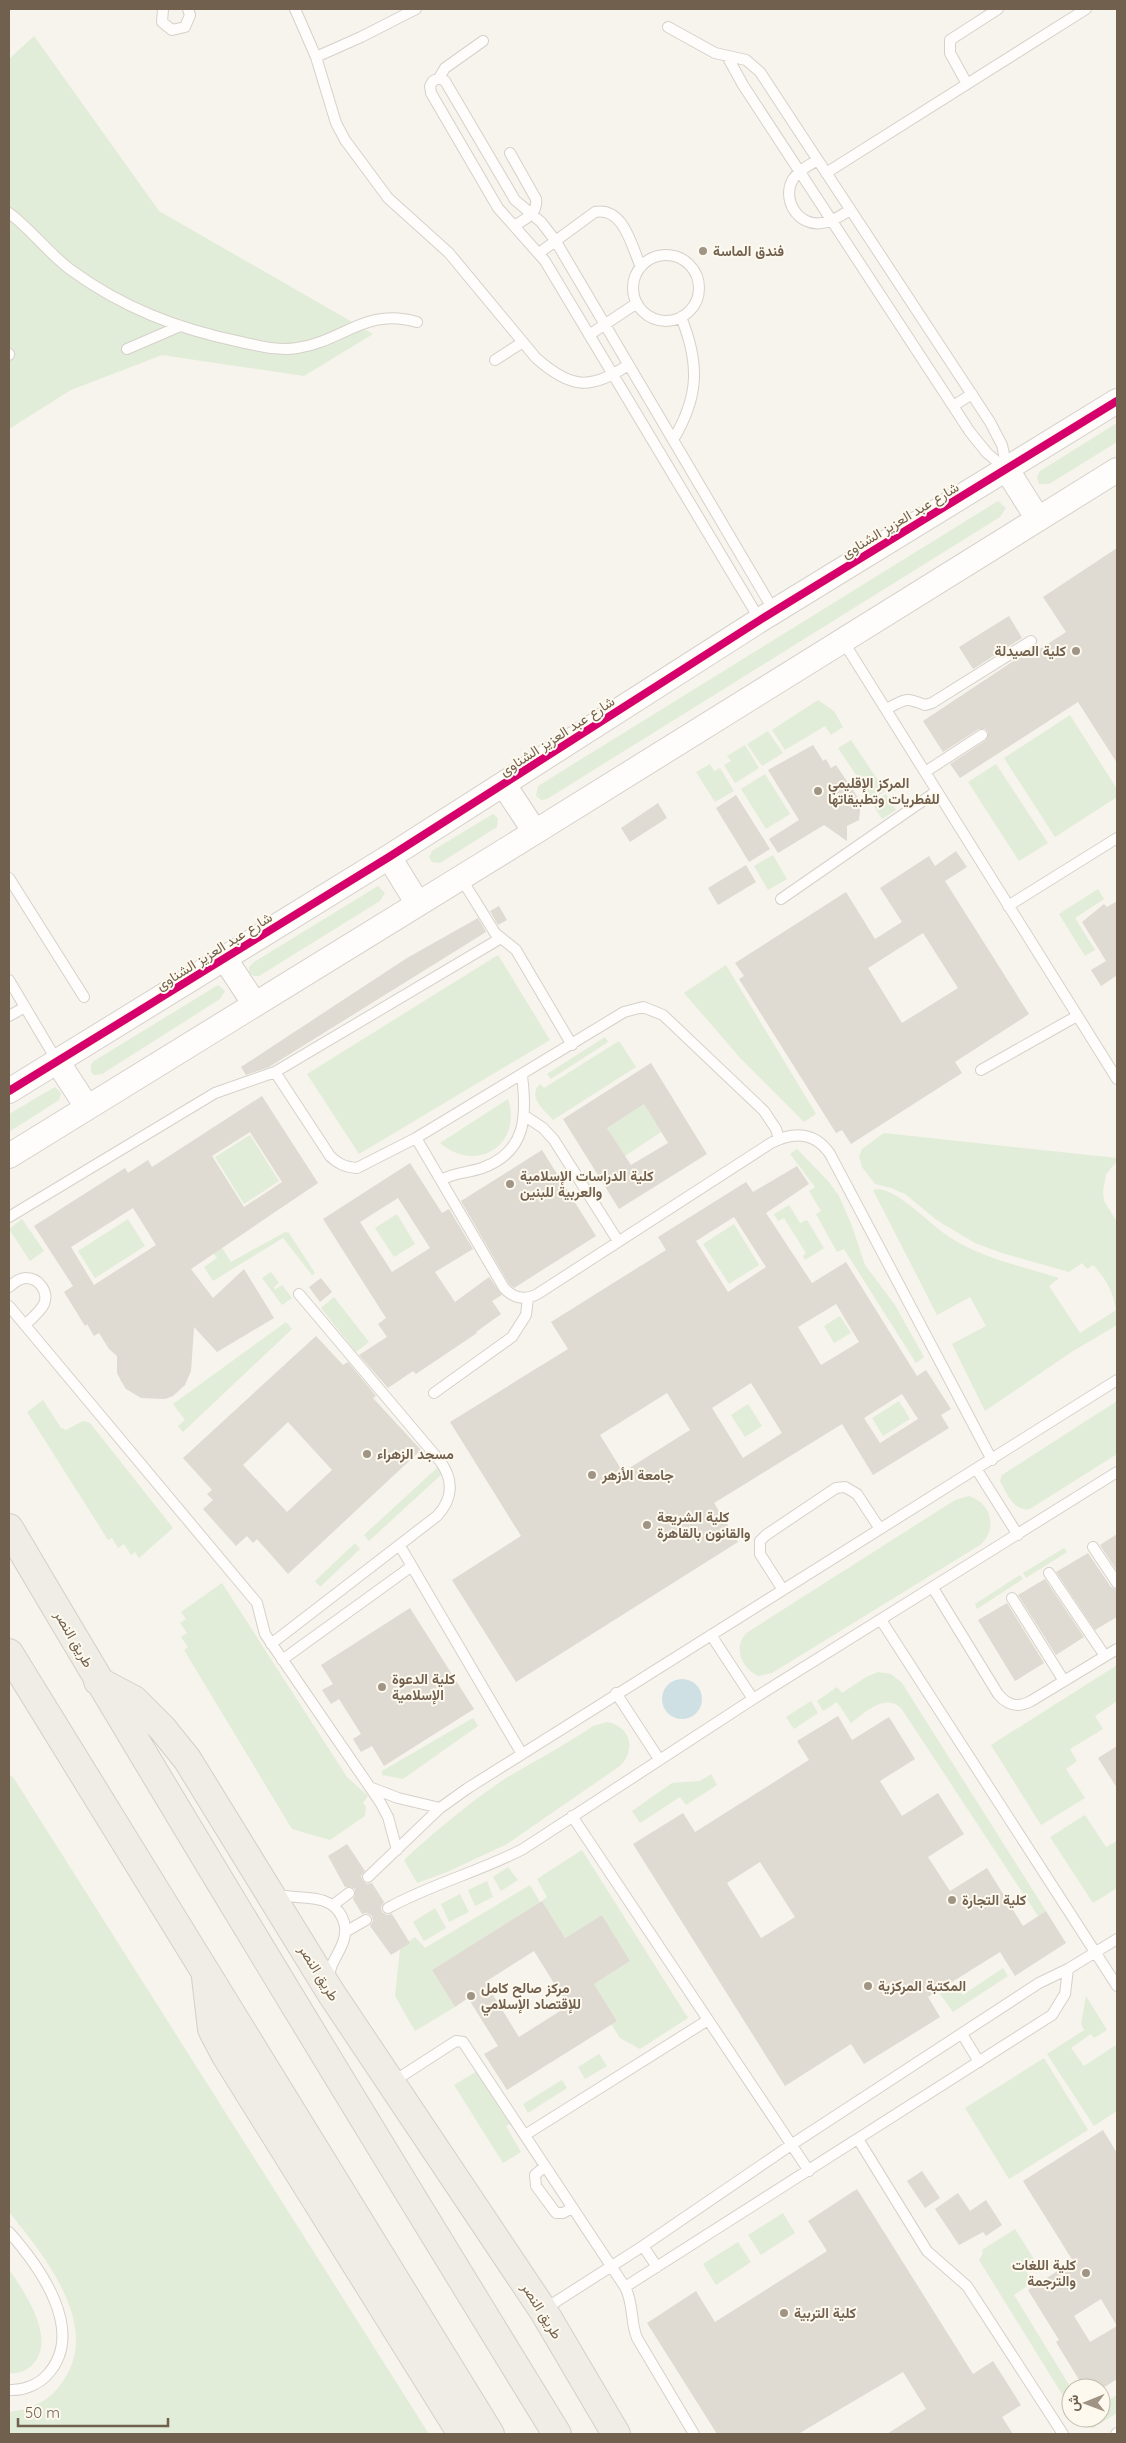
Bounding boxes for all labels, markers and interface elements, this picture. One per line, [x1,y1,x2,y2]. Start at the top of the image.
place label: فندق الماسة [713,242,784,260]
marker: فندق الماسة [697,245,709,257]
street label: شارع عبد العزيز الشناوى [838,478,963,564]
place label: كلية الصيدلة [995,642,1066,660]
marker: كلية الصيدلة [1070,645,1082,657]
street label: شارع عبد العزيز الشناوى [496,692,619,782]
place label: المركز الإقليمي للفطريات وتطبيقاتها [828,774,940,808]
marker: المركز الإقليمي للفطريات وتطبيقاتها [812,785,824,797]
street label: شارع عبد العزيز الشناوى [153,908,277,996]
place label: كلية الدراسات الإسلامية والعربية للبنين [520,1167,654,1201]
marker: كلية الدراسات الإسلامية والعربية للبنين [504,1178,516,1190]
place label: مسجد الزهراء [377,1445,454,1463]
marker: مسجد الزهراء [361,1448,373,1460]
place label: جامعة الأزهر [601,1466,674,1484]
marker: جامعة الأزهر [586,1469,598,1481]
place label: كلية الشريعة والقانون بالقاهرة [657,1508,751,1542]
marker: كلية الشريعة والقانون بالقاهرة [641,1519,653,1531]
street label: طريق النصر [50,1606,98,1671]
place label: كلية الدعوة الإسلامية [392,1670,455,1705]
marker: كلية الدعوة الإسلامية [376,1681,388,1693]
place label: كلية التجارة [962,1891,1026,1909]
marker: كلية التجارة [946,1894,958,1906]
street label: طريق النصر [294,1941,343,2004]
place label: المكتبة المركزية [878,1977,966,1995]
place label: مركز صالح كامل للإقتصاد الإسلامي [481,1979,581,2016]
marker: المكتبة المركزية [862,1980,874,1992]
marker: مركز صالح كامل للإقتصاد الإسلامي [465,1990,477,2002]
place label: كلية اللغات والترجمة [1012,2256,1076,2290]
marker: كلية اللغات والترجمة [1080,2267,1092,2279]
street label: طريق النصر [517,2279,566,2342]
place label: كلية التربية [794,2304,856,2322]
marker: كلية التربية [778,2307,790,2319]
north arrow [1061,2378,1111,2428]
text: ش [1064,2394,1082,2412]
scale bar [18,2396,168,2428]
text: 50 m [25,2403,60,2422]

